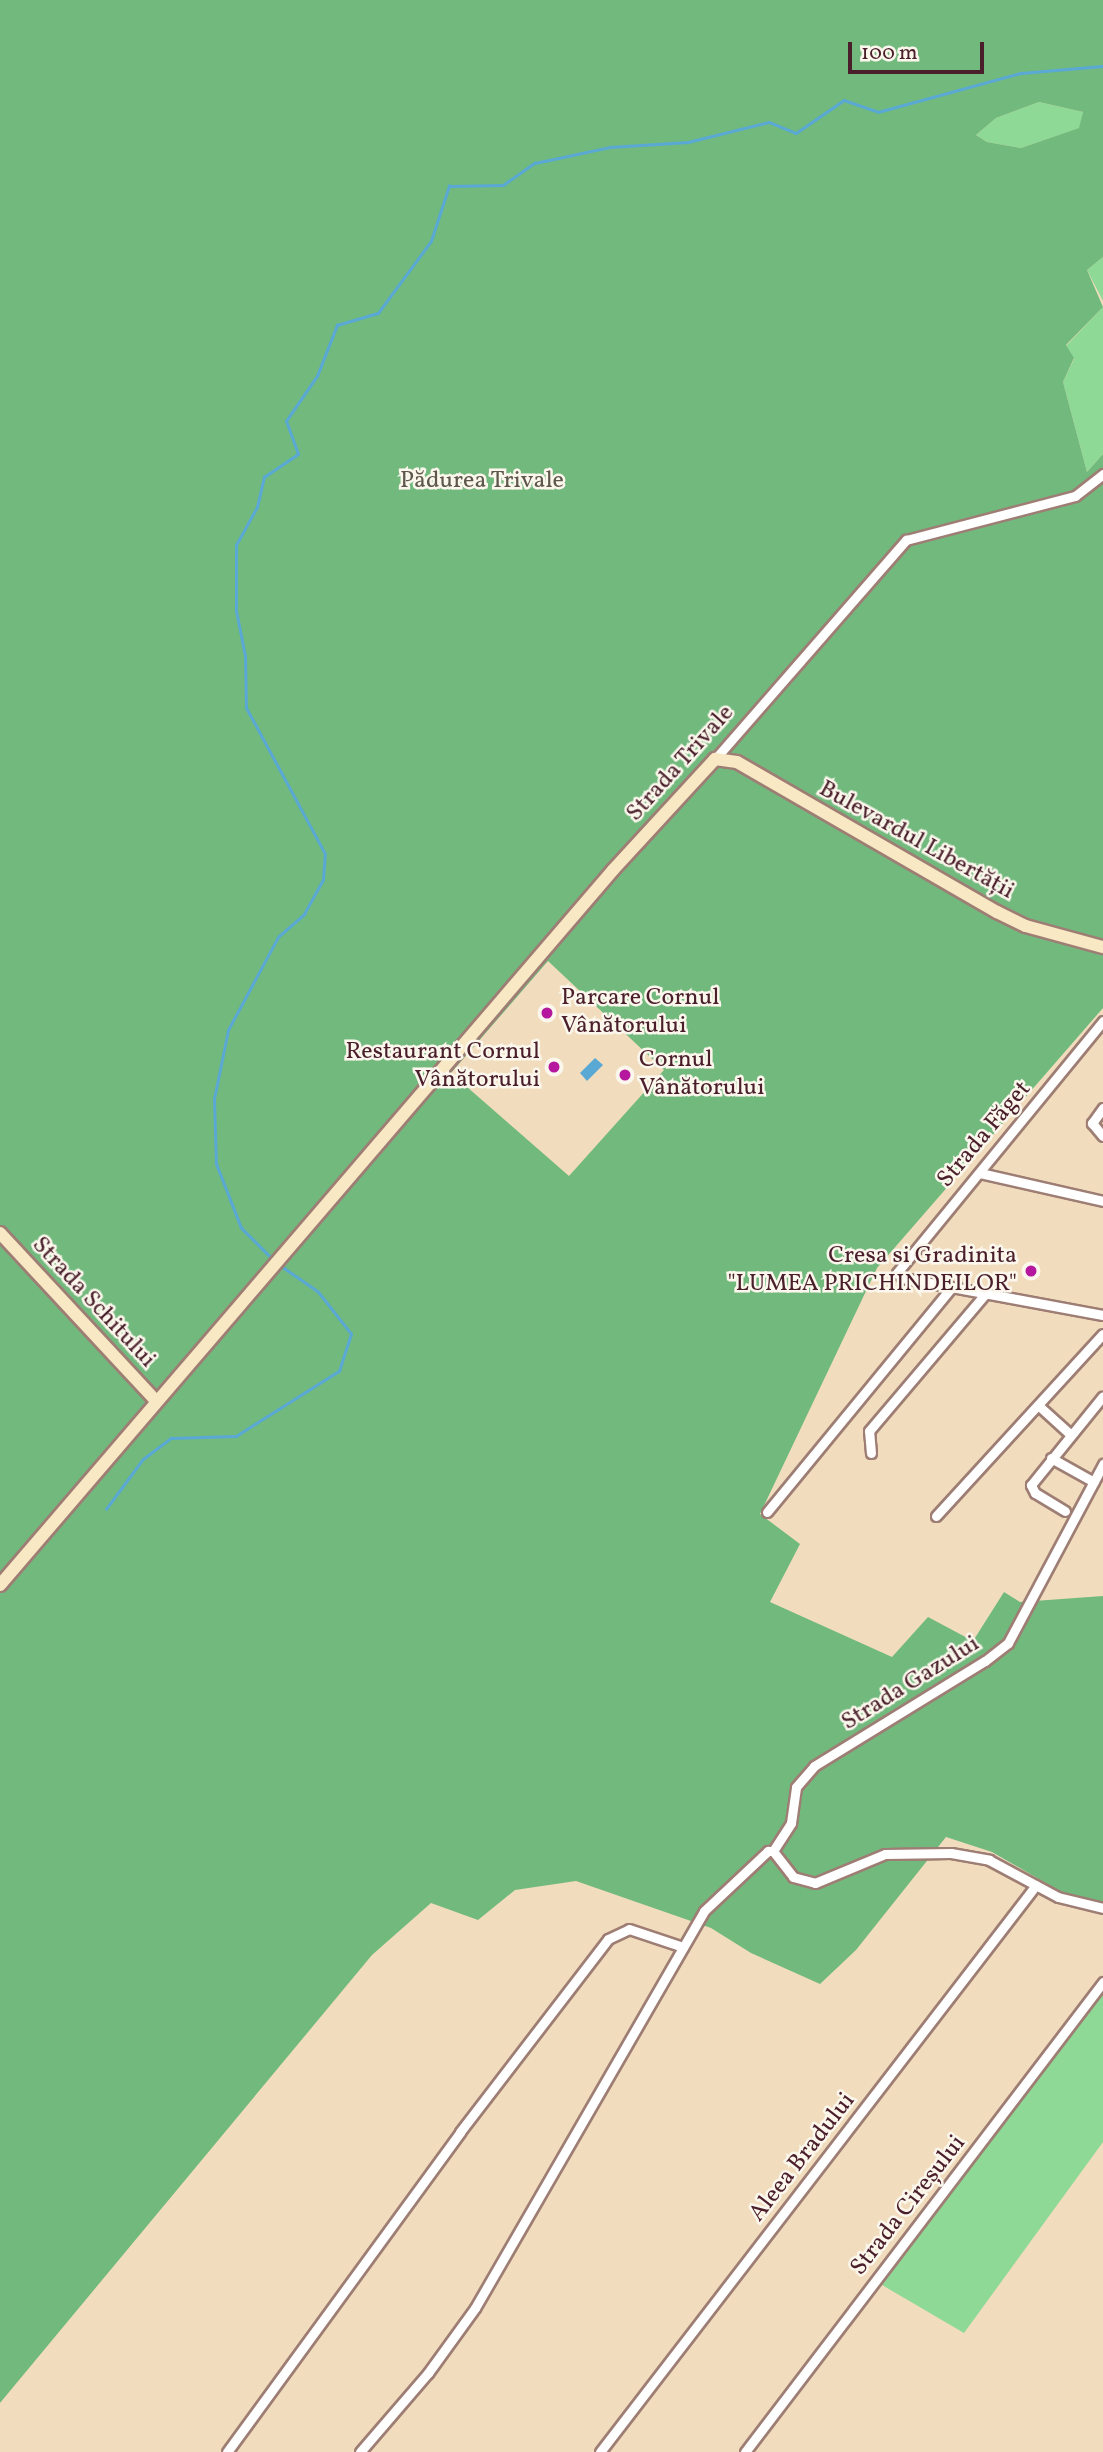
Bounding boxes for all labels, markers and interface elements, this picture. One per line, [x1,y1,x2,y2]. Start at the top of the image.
scale bar [851,28,988,72]
text: 100 m [861,39,918,68]
park label: Pădurea Trivale [400,468,564,496]
street label: Strada Trivale [621,700,741,828]
street label: Bulevardul Libertății [813,775,1019,907]
place label: Parcare Cornul Vânătorului [561,985,719,1041]
marker: Parcare Cornul Vânătorului [539,1005,555,1021]
place label: Restaurant Cornul Vânătorului [345,1039,540,1095]
place label: Cornul Vânătorului [639,1047,764,1103]
marker: Restaurant Cornul Vânătorului [546,1059,562,1075]
marker: Cornul Vânătorului [617,1067,633,1083]
street label: Strada Făget [932,1076,1038,1194]
street label: Strada Schitului [25,1231,161,1375]
place label: Cresa si Gradinita "LUMEA PRICHINDEILOR" [728,1243,1017,1299]
marker: Cresa si Gradinita "LUMEA PRICHINDEILOR" [1023,1263,1039,1279]
street label: Strada Gazului [837,1630,985,1738]
street label: Aleea Bradului [744,2088,862,2228]
street label: Strada Cireșului [845,2130,973,2282]

